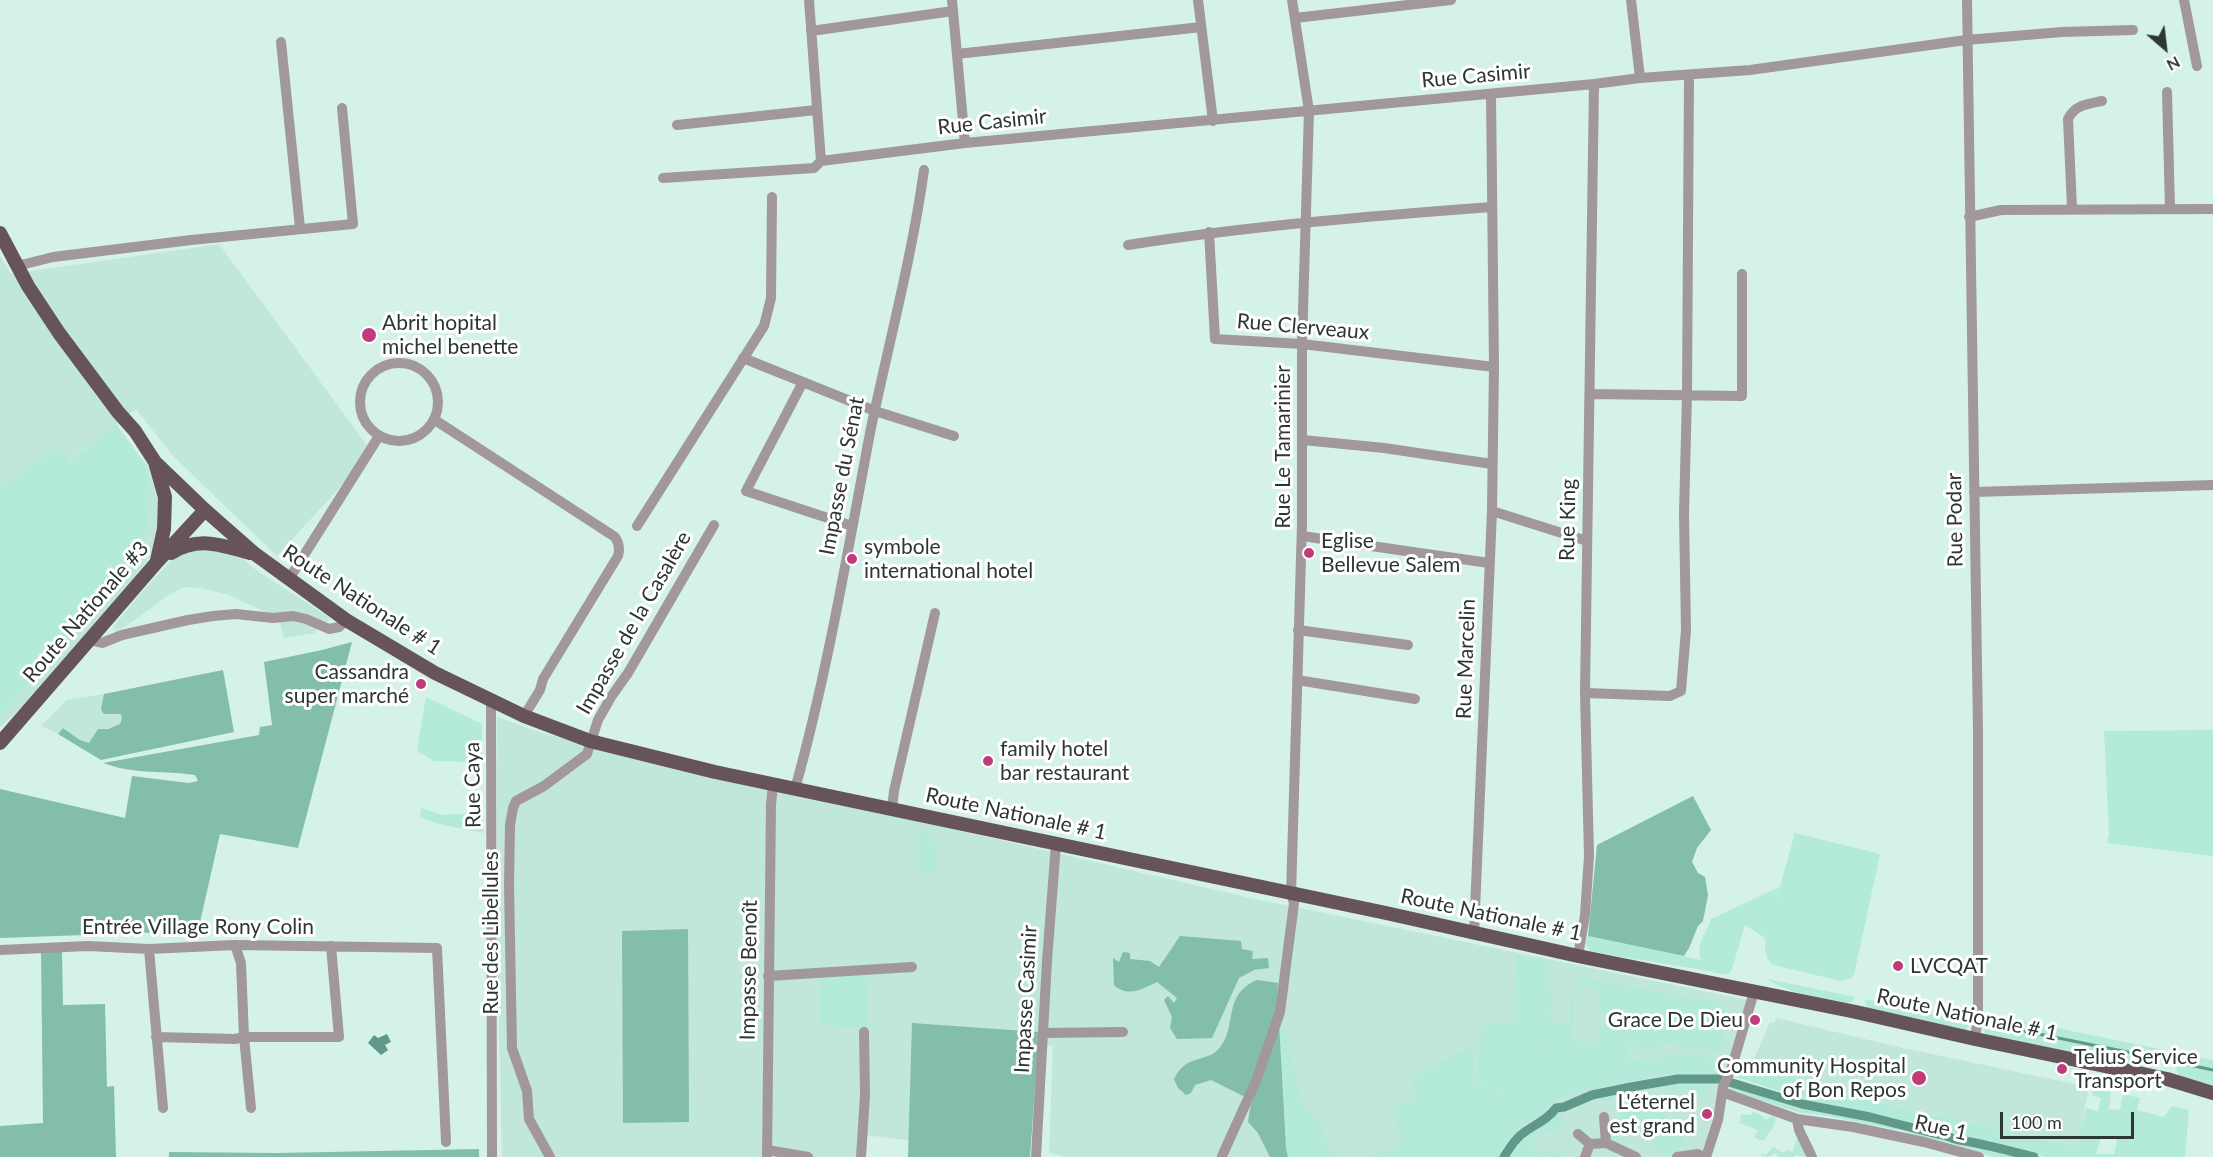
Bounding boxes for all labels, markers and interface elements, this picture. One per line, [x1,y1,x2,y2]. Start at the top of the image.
north arrow [2135,18,2195,78]
text: N [2164,53,2184,76]
street label: Rue Casimir [1420,59,1532,93]
street label: Rue Casimir [936,104,1048,140]
street label: Rue Clerveaux [1236,309,1370,345]
place label: Abrit hopital michel benette [382,310,518,360]
marker: Abrit hopital michel benette [360,326,378,344]
street label: Rue Le Tamarinier [1270,365,1296,529]
street label: Impasse du Sénat [814,395,870,557]
street label: Rue Podar [1942,472,1968,568]
street label: Rue King [1555,479,1581,561]
street label: Impasse de la Casalère [571,527,697,719]
place label: Eglise Bellevue Salem [1321,528,1460,578]
place label: symbole international hotel [864,534,1033,584]
street label: Route Nationale #3 [18,536,154,688]
street label: Route Nationale # 1 [278,539,446,661]
marker: Eglise Bellevue Salem [1302,546,1316,560]
marker: symbole international hotel [845,552,859,566]
street label: Rue Marcelin [1451,598,1481,720]
place label: Cassandra super marché [285,659,409,709]
marker: Cassandra super marché [414,677,428,691]
place label: family hotel bar restaurant [1000,736,1129,786]
street label: Rue Caya [460,742,486,828]
marker: family hotel bar restaurant [981,754,995,768]
street label: Route Nationale # 1 [923,783,1109,845]
street label: Rue des Libellules [478,851,504,1015]
street label: Route Nationale # 1 [1398,884,1584,946]
street label: Impasse Benoît [735,900,763,1040]
street label: Entrée Village Rony Colin [82,914,314,940]
street label: Impasse Casimir [1010,924,1042,1074]
place label: LVCQAT [1910,953,1988,979]
marker: LVCQAT [1891,959,1905,973]
street label: Route Nationale # 1 [1874,984,2060,1046]
place label: Grace De Dieu [1608,1007,1743,1033]
marker: Grace De Dieu [1748,1013,1762,1027]
place label: Telius Service Transport [2074,1044,2198,1094]
place label: Community Hospital of Bon Repos [1717,1053,1906,1103]
marker: Telius Service Transport [2055,1062,2069,1076]
marker: Community Hospital of Bon Repos [1910,1069,1928,1087]
place label: L'éternel est grand [1610,1089,1695,1139]
scale bar [2003,1100,2136,1138]
marker: L'éternel est grand [1700,1107,1714,1121]
street label: Rue 1 [1912,1110,1970,1146]
text: 100 m [2011,1111,2062,1133]

